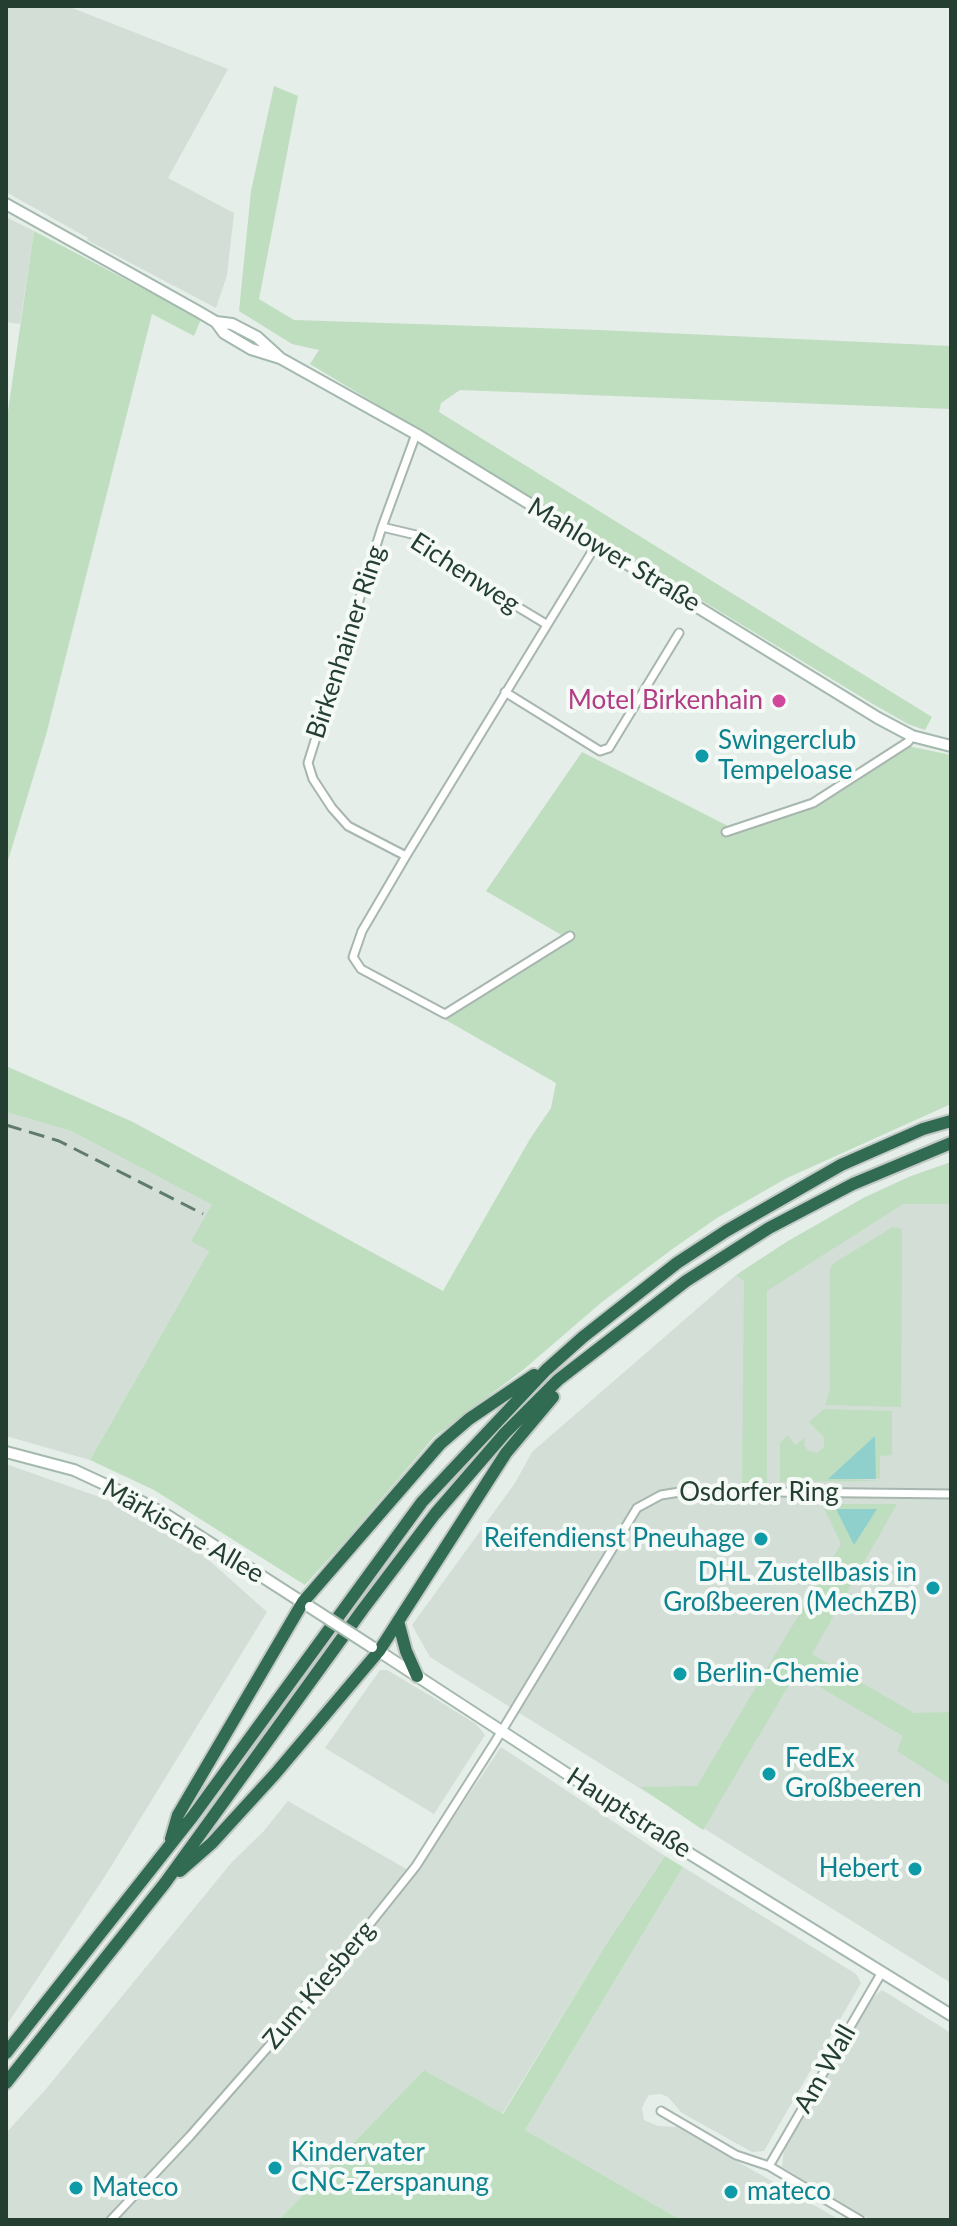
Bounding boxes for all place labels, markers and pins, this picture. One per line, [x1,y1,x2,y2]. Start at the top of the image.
place label: Motel Birkenhain [568,685,763,717]
marker: Motel Birkenhain [770,692,788,710]
place label: Swingerclub Tempeloase [718,725,856,786]
marker: Swingerclub Tempeloase [693,747,711,765]
place label: Reifendienst Pneuhage [484,1523,745,1555]
marker: Reifendienst Pneuhage [752,1530,770,1548]
place label: DHL Zustellbasis in Großbeeren (MechZB) [663,1557,917,1618]
marker: DHL Zustellbasis in Großbeeren (MechZB) [924,1579,942,1597]
place label: Berlin-Chemie [696,1658,859,1690]
marker: Berlin-Chemie [671,1665,689,1683]
place label: FedEx Großbeeren [785,1743,922,1804]
marker: FedEx Großbeeren [760,1765,778,1783]
place label: Hebert [819,1853,899,1885]
marker: Hebert [906,1860,924,1878]
place label: Kindervater CNC-Zerspanung [291,2137,489,2198]
marker: Kindervater CNC-Zerspanung [266,2159,284,2177]
place label: Mateco [92,2172,178,2204]
place label: mateco [747,2176,831,2208]
marker: Mateco [67,2179,85,2197]
marker: mateco [722,2183,740,2201]

